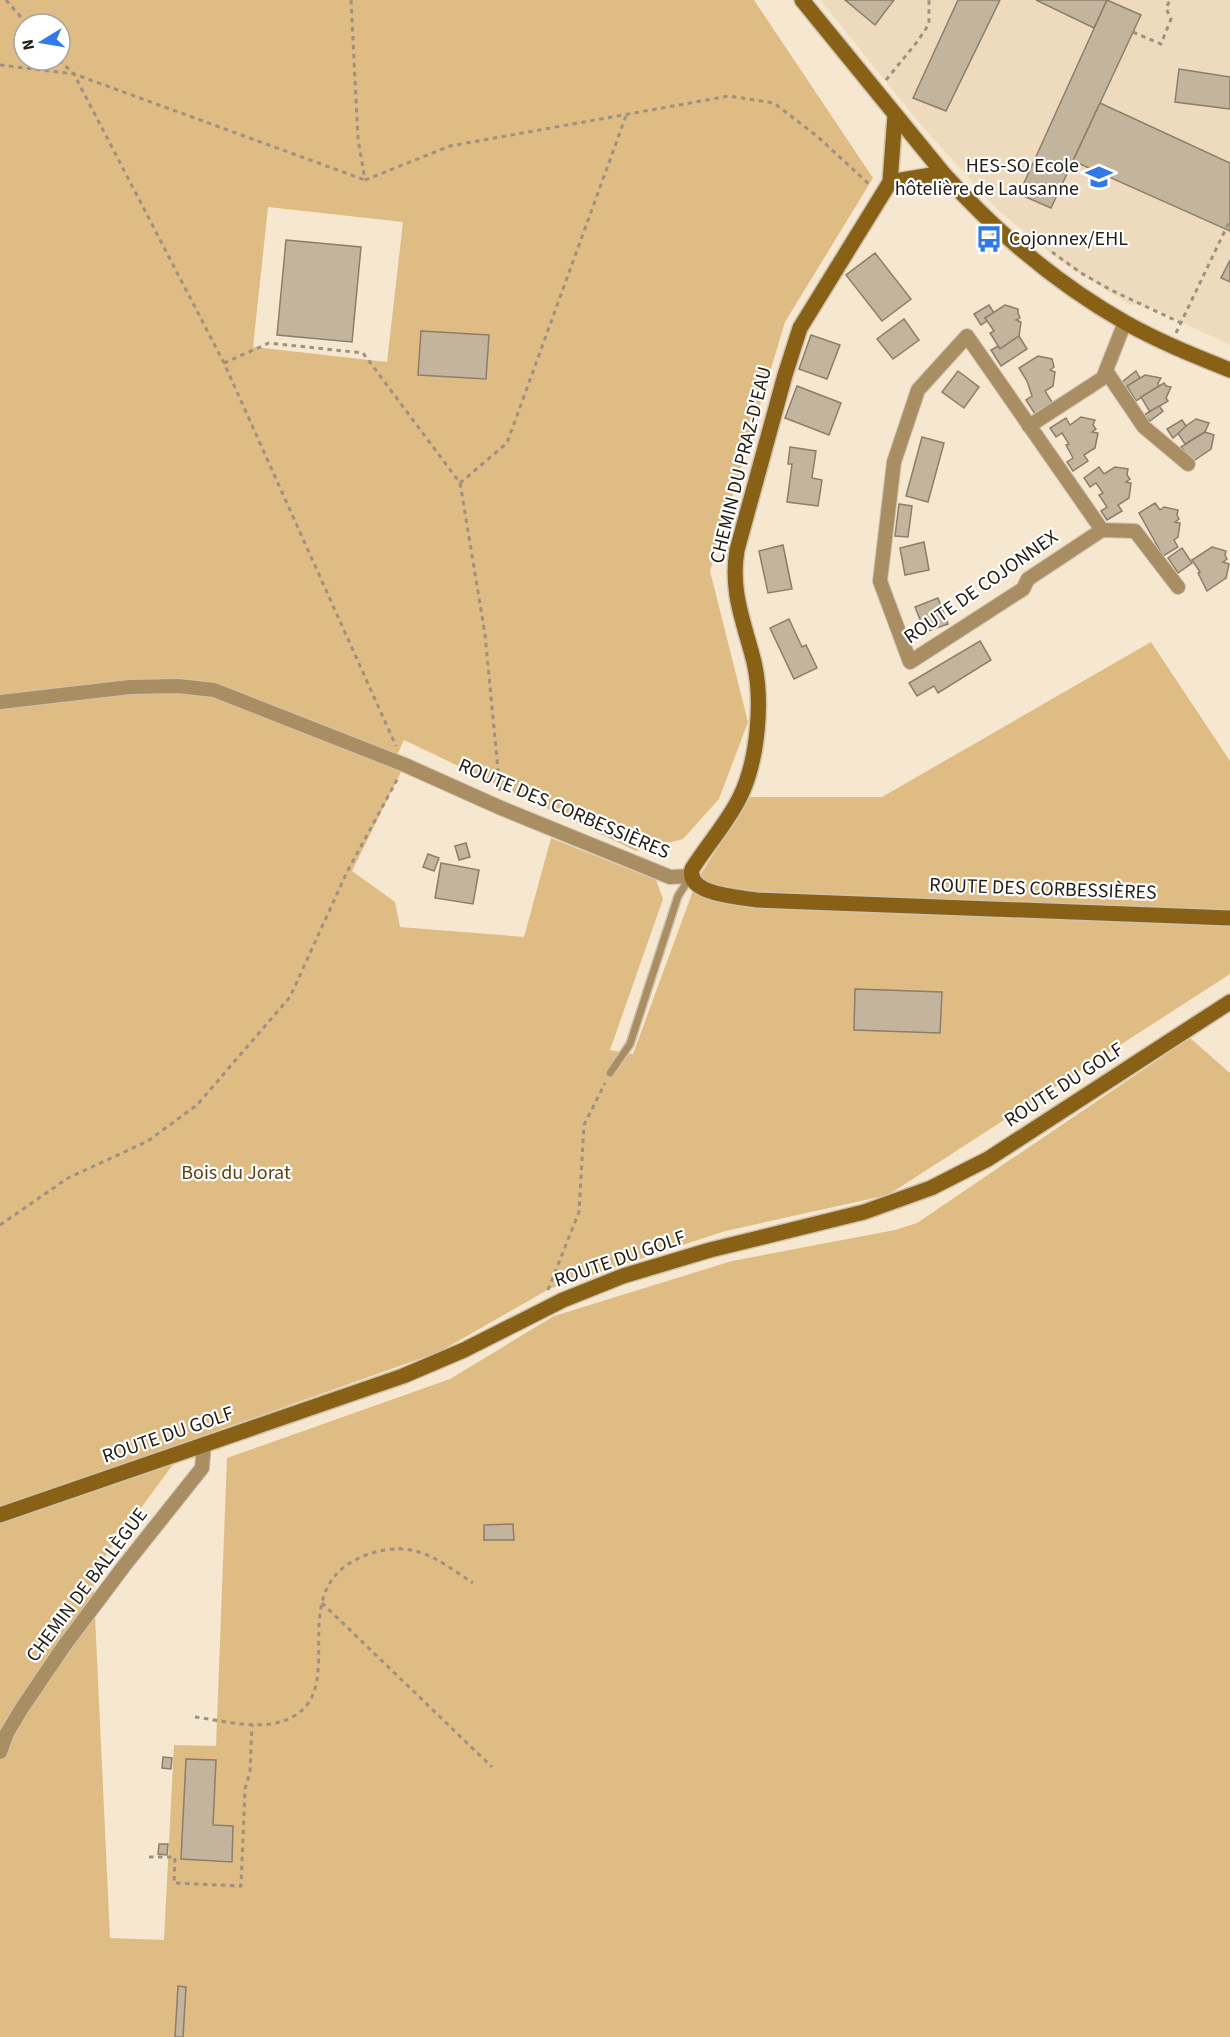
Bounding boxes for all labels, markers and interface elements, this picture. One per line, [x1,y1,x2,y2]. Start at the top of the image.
north arrow [12,12,72,72]
text: N [16,37,40,52]
place label: HES-SO Ecole hôtelière de Lausanne [895,152,1079,203]
school or university icon: HES-SO Ecole hôtelière de Lausanne [1084,162,1114,192]
bus stop icon: Cojonnex/EHL [974,224,1004,254]
place label: Cojonnex/EHL [1009,225,1128,253]
street label: CHEMIN DU PRAZ-D'EAU [703,364,779,566]
street label: ROUTE DE COJONNEX [898,523,1064,651]
street label: ROUTE DES CORBESSIÈRES [454,752,674,866]
street label: ROUTE DES CORBESSIÈRES [929,871,1157,907]
street label: ROUTE DU GOLF [999,1036,1129,1134]
park label: Bois du Jorat [181,1159,291,1187]
street label: ROUTE DU GOLF [551,1223,690,1295]
street label: ROUTE DU GOLF [99,1399,238,1471]
street label: CHEMIN DE BALLÈGUE [20,1502,154,1668]

